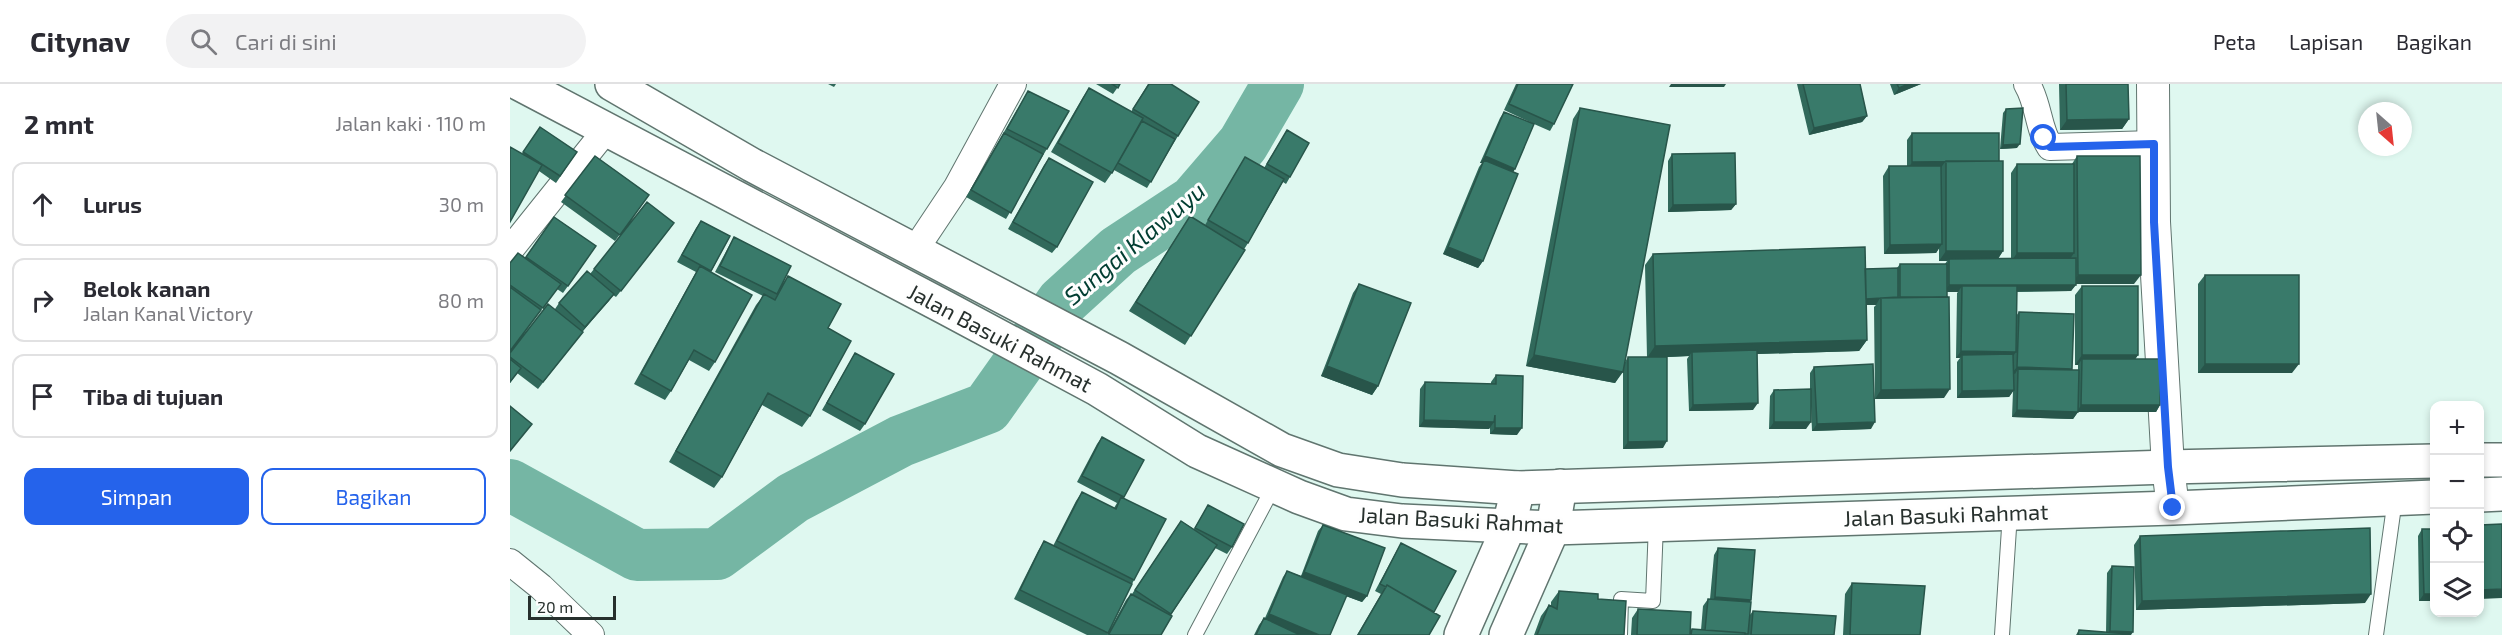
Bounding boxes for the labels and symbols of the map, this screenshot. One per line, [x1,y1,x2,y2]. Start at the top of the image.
north arrow [2358,102,2412,156]
route start [2030,124,2056,150]
water label: Sungai Klawuyu [1058,175,1210,310]
street label: Jalan Basuki Rahmat [904,278,1097,397]
route end [2159,494,2185,520]
street label: Jalan Basuki Rahmat [1843,497,2049,531]
street label: Jalan Basuki Rahmat [1358,501,1564,537]
scale bar [528,593,616,620]

